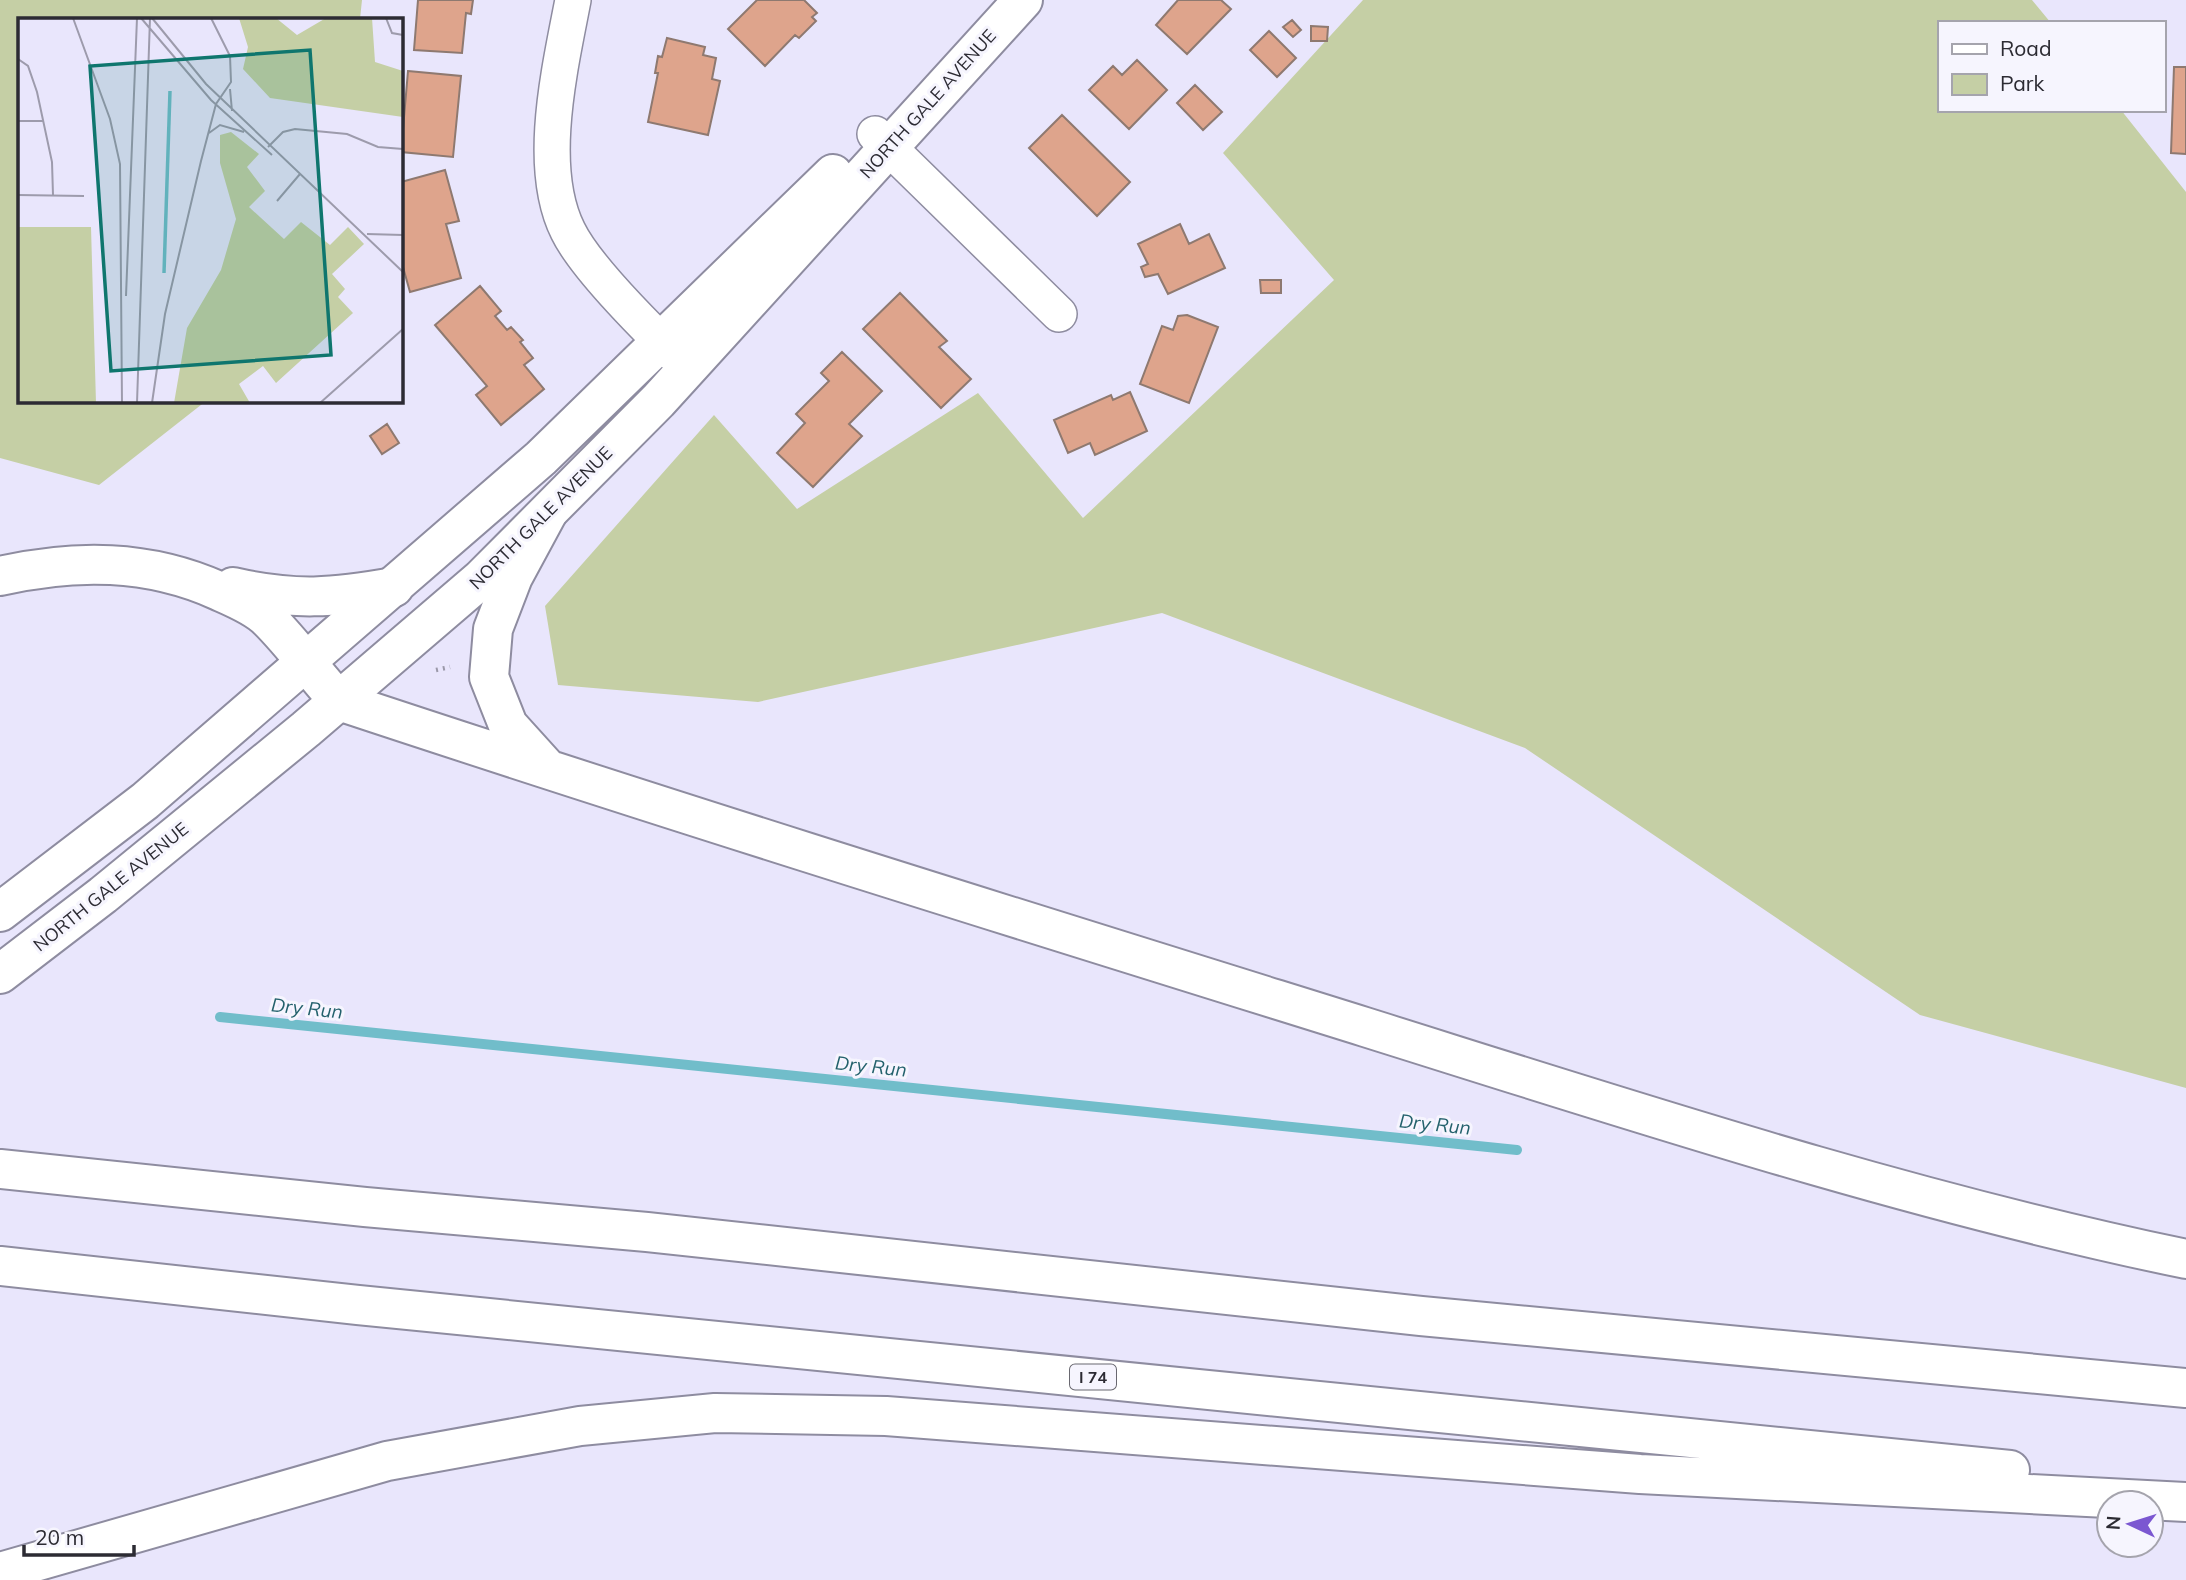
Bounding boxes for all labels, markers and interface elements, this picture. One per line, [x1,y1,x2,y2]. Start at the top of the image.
inset map [18,18,402,402]
legend [1938,21,2165,112]
street label: NORTH GALE AVENUE [855,24,1001,183]
text: Road [2000,35,2051,61]
text: Park [2000,70,2044,96]
street label: NORTH GALE AVENUE [464,441,617,594]
street label: NORTH GALE AVENUE [29,817,193,956]
water label: Dry Run [270,992,344,1024]
water label: Dry Run [834,1050,908,1082]
water label: Dry Run [1398,1108,1472,1140]
road number: I 74 [1070,1364,1116,1390]
north arrow [2095,1489,2165,1559]
scale bar [24,1514,135,1558]
text: N [2101,1515,2126,1531]
text: 20 m [35,1524,84,1550]

